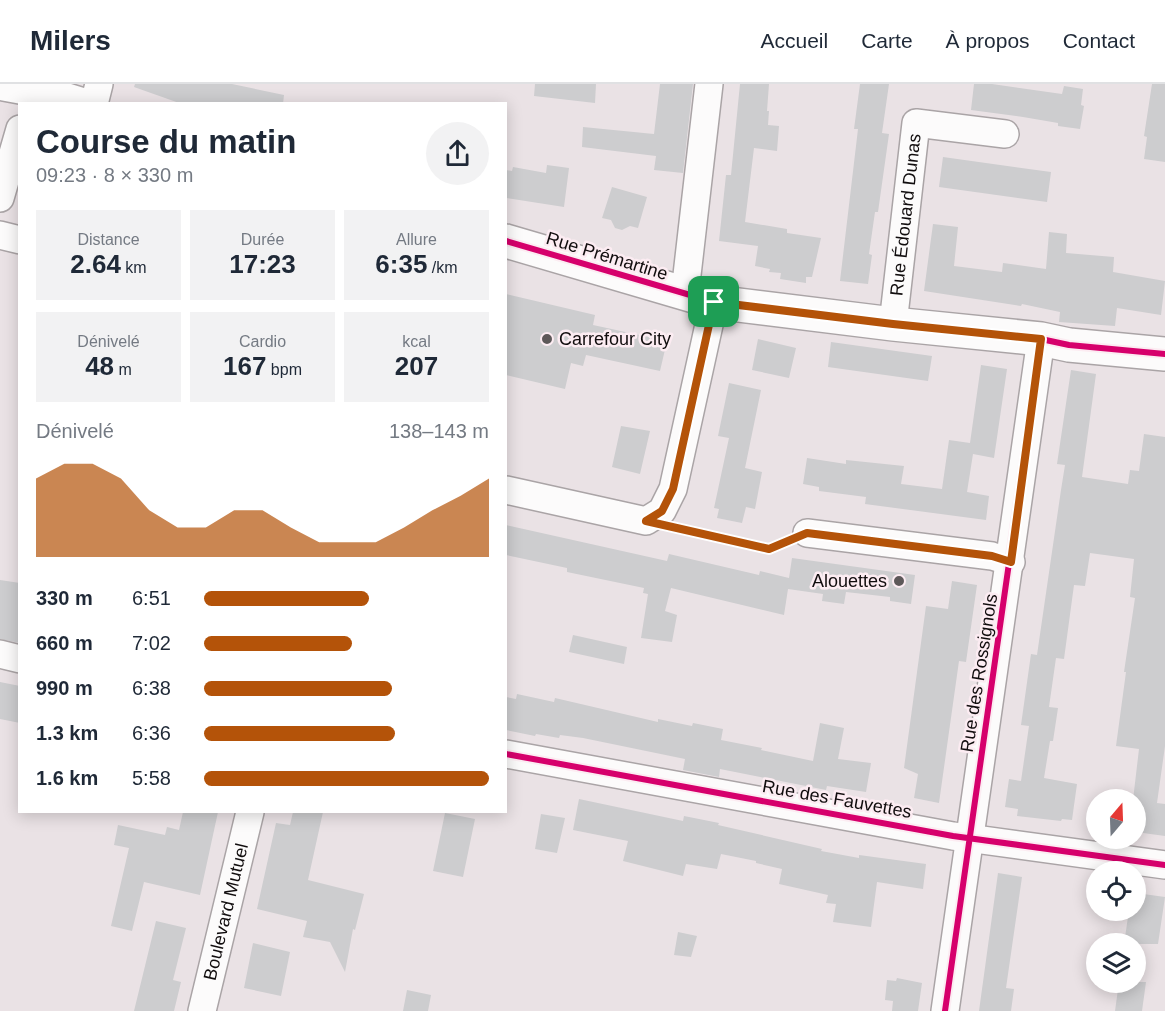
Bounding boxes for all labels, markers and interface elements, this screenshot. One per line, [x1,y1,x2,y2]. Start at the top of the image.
text: Milers [30,25,111,56]
text: Accueil [761,29,828,52]
text: Carte [861,29,913,52]
text: À propos [946,29,1030,52]
text: Contact [1063,29,1135,52]
button: share [426,122,489,185]
text: Course du matin [36,123,296,160]
street label: Rue Édouard Dunas [886,133,925,297]
text: 09:23 · 8 × 330 m [36,164,193,186]
street label: Rue Prémartine [544,228,670,284]
text: Distance [77,231,140,248]
text: Durée [241,231,284,248]
text: Allure [396,231,437,248]
text: 2.64 [70,249,121,279]
text: 17:23 [229,249,296,279]
text: 6:35 [375,249,427,279]
text: km [121,259,147,276]
text: /km [427,259,458,276]
pin [688,276,739,327]
icon: arrive [697,285,730,318]
place label: Carrefour City [559,329,671,349]
marker: Carrefour City [540,332,554,346]
text: Dénivelé [77,333,140,350]
text: Cardio [239,333,286,350]
text: kcal [402,333,431,350]
text: 48 [85,351,114,381]
text: 167 [223,351,266,381]
text: 207 [395,351,438,381]
text: m [114,361,132,378]
text: bpm [266,361,302,378]
text: Dénivelé [36,420,114,442]
text: 138–143 m [389,420,489,442]
place label: Alouettes [812,571,887,591]
marker: Alouettes [892,574,906,588]
text: 330 m [36,587,93,609]
text: 6:51 [132,587,171,609]
street label: Rue des Rossignols [957,592,1001,754]
text: 660 m [36,632,93,654]
text: 7:02 [132,632,171,654]
text: 990 m [36,677,93,699]
text: 6:38 [132,677,171,699]
text: 1.3 km [36,722,98,744]
text: 6:36 [132,722,171,744]
text: 1.6 km [36,767,98,789]
text: 5:58 [132,767,171,789]
street label: Rue des Fauvettes [761,776,913,822]
north arrow [1086,789,1146,849]
map controls [1086,789,1146,993]
street label: Boulevard Mutuel [200,841,252,982]
button: locate [1086,861,1146,921]
button: layers [1086,933,1146,993]

